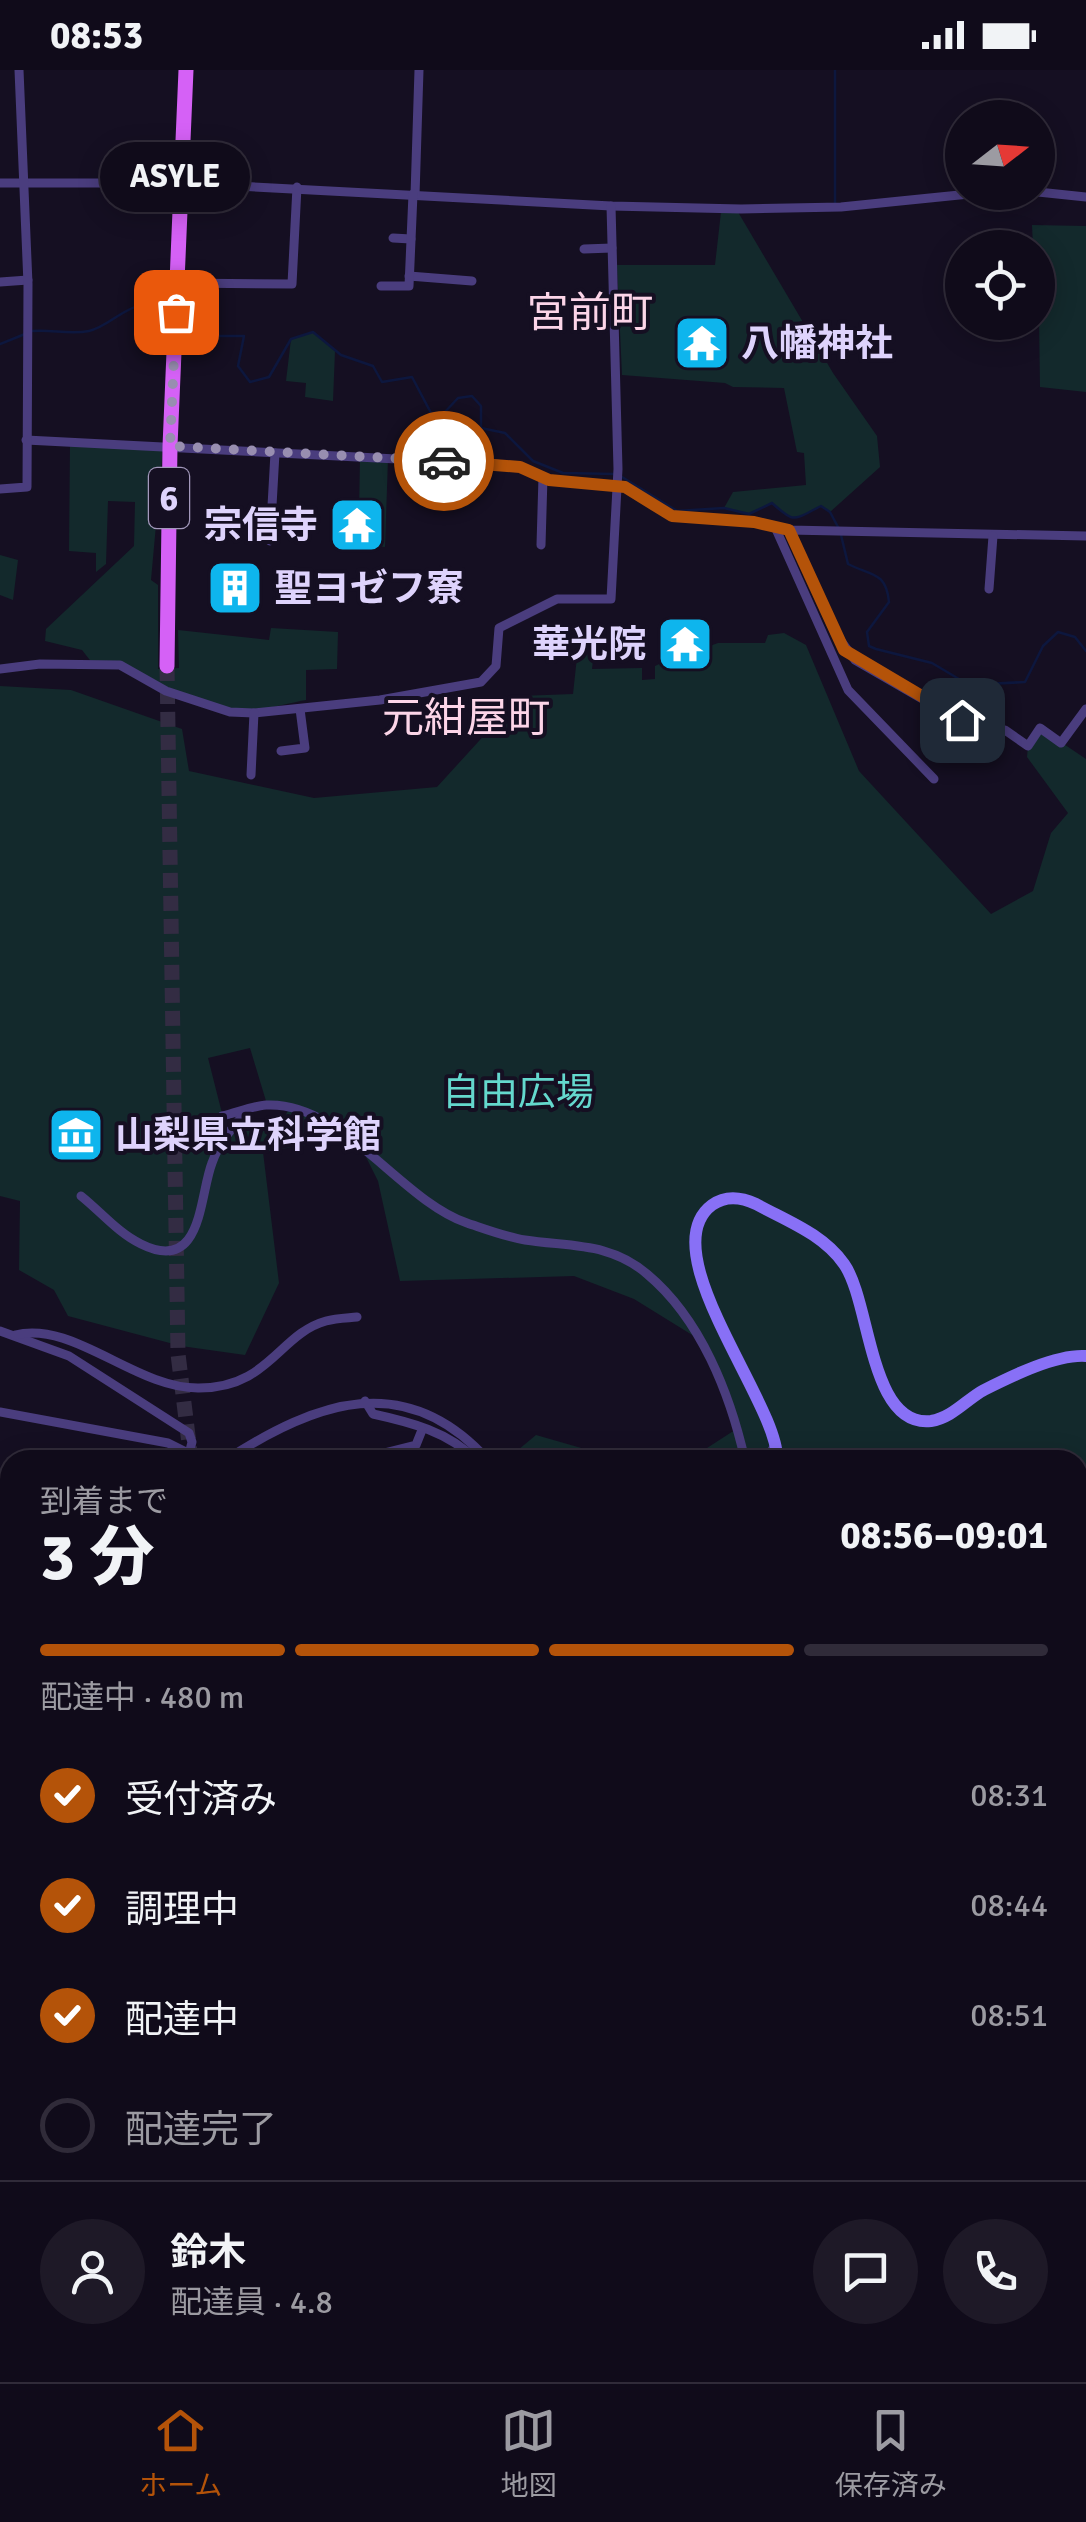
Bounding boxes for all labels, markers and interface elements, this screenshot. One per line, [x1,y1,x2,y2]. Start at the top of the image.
text: 08:53 [50,12,143,59]
north arrow [945,100,1055,210]
map controls [945,100,1055,340]
callout: ASYLE [101,142,251,212]
text: ASYLE [130,157,220,196]
button: locate [945,230,1055,340]
pin [134,270,219,355]
icon: bag [149,285,204,340]
district label: 宮前町 [527,288,653,339]
temple icon: 八幡神社 [672,313,732,373]
place label: 八幡神社 [741,320,893,367]
courier [394,411,494,511]
icon: car [417,434,472,489]
road number: 6 [149,468,189,528]
temple icon: 宗信寺 [327,495,387,555]
place label: 宗信寺 [204,502,318,549]
building icon: 聖ヨゼフ寮 [205,558,265,618]
place label: 聖ヨゼフ寮 [274,565,464,612]
temple icon: 華光院 [655,614,715,674]
place label: 華光院 [532,621,646,668]
pin [920,678,1005,763]
district label: 元紺屋町 [382,693,550,744]
icon: home [935,693,990,748]
park label: 自由広場 [442,1069,594,1116]
museum icon: 山梨県立科学館 [46,1105,106,1165]
place label: 山梨県立科学館 [115,1112,381,1159]
text: 到着まで [40,1482,168,1521]
text: 08:56–09:01 [840,1512,1048,1559]
text: 3 分 [40,1518,154,1598]
text: 配達中 · 480 m [40,1678,244,1717]
icon: check [40,1768,95,1823]
text: 受付済み [125,1776,277,1823]
text: 08:31 [970,1776,1048,1815]
icon: check [40,1878,95,1933]
text: 調理中 [125,1886,239,1933]
text: 08:44 [970,1886,1048,1925]
icon: check [40,1988,95,2043]
text: 配達中 [125,1996,239,2043]
text: 08:51 [970,1996,1048,2035]
text: 配達完了 [125,2106,277,2153]
button: person [40,2219,145,2324]
button: chat [813,2219,918,2324]
button: phone [943,2219,1048,2324]
text: 鈴木 [170,2229,246,2276]
text: 配達員 · 4.8 [170,2283,333,2322]
tab: ホーム [139,2403,222,2503]
tab: 地図 [501,2403,557,2503]
tab: 保存済み [835,2403,947,2503]

